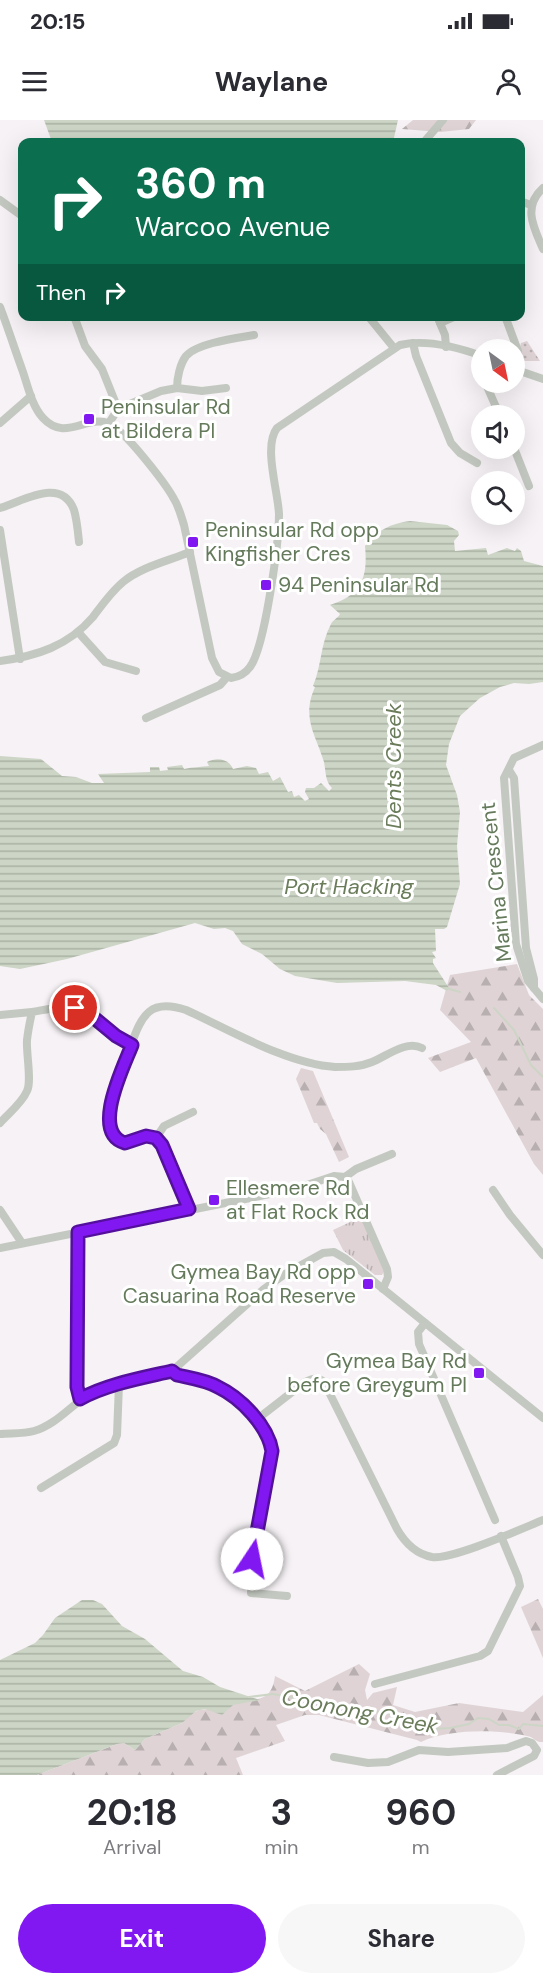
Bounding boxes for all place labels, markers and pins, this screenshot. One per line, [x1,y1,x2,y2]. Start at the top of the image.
place label: Peninsular Rd at Bildera Pl [101,393,231,445]
marker: Peninsular Rd at Bildera Pl [82,412,96,426]
place label: Peninsular Rd opp Kingfisher Cres [205,516,379,568]
marker: Peninsular Rd opp Kingfisher Cres [186,535,200,549]
place label: 94 Peninsular Rd [278,571,439,599]
marker: 94 Peninsular Rd [259,578,273,592]
pin [49,982,100,1033]
place label: Ellesmere Rd at Flat Rock Rd [226,1174,369,1226]
marker: Ellesmere Rd at Flat Rock Rd [207,1193,221,1207]
place label: Gymea Bay Rd opp Casuarina Road Reserve [123,1258,356,1310]
marker: Gymea Bay Rd opp Casuarina Road Reserve [361,1277,375,1291]
place label: Gymea Bay Rd before Greygum Pl [287,1347,467,1399]
marker: Gymea Bay Rd before Greygum Pl [472,1366,486,1380]

